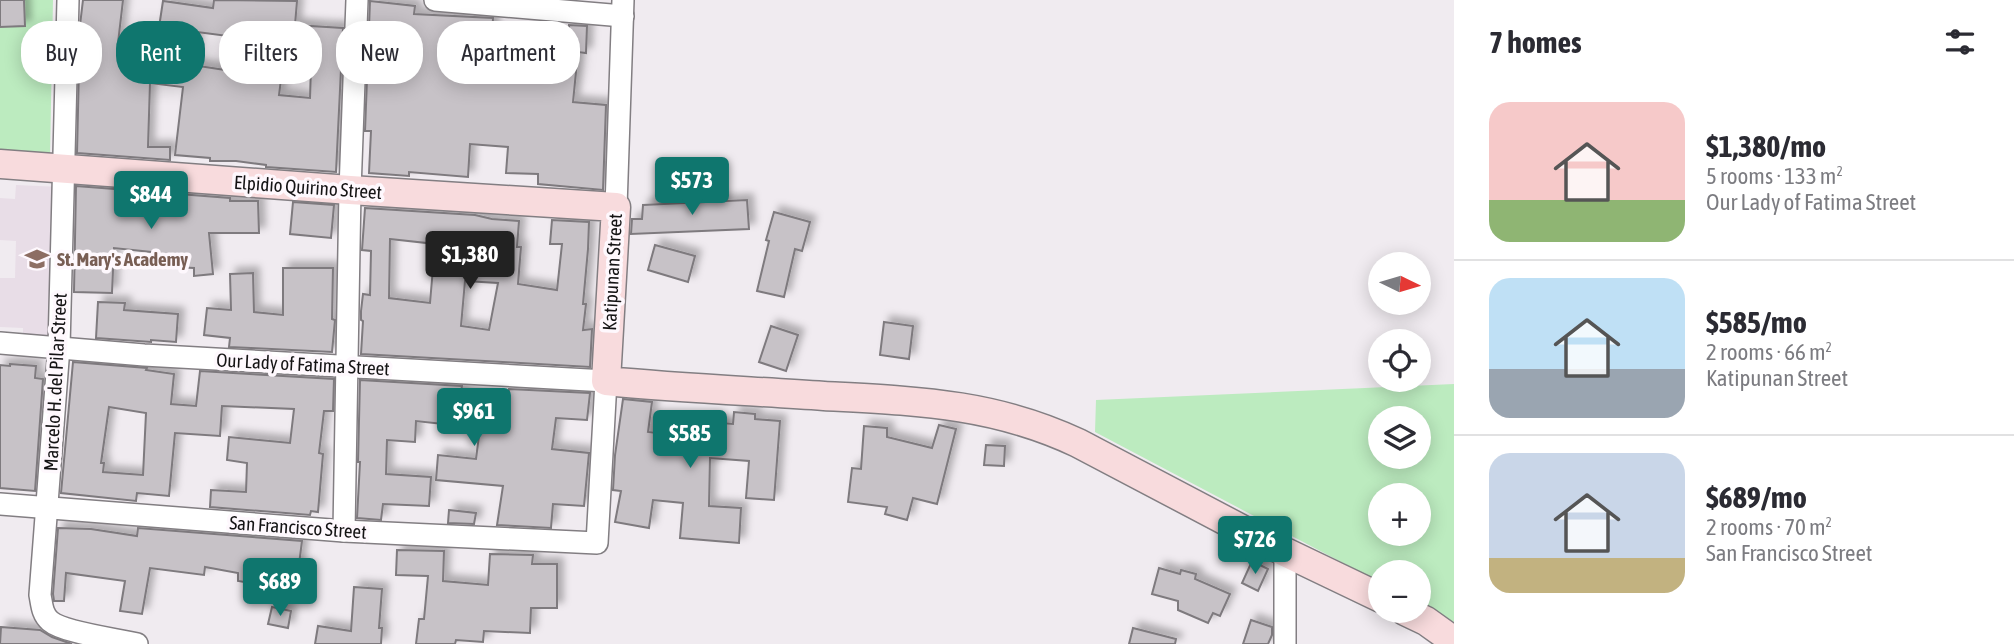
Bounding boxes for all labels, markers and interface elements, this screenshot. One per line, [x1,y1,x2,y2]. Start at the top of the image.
chip: Buy [21,21,102,84]
chip: Rent [116,21,205,84]
chip: Filters [219,21,322,84]
chip: New [336,21,423,84]
chip: Apartment [437,21,580,84]
icon: filters [1941,23,1979,61]
text: 7 homes [1489,25,1582,59]
text: $1,380/mo [1706,129,1826,163]
icon: home [1545,130,1629,214]
pin: $573 [651,158,733,217]
text: 5 rooms · 133 m² [1706,163,1843,189]
text: $573 [671,167,713,193]
street label: Elpidio Quirino Street [233,171,383,203]
pin: $844 [110,172,192,231]
text: $844 [130,181,172,207]
text: Our Lady of Fatima Street [1706,189,1916,215]
street label: Katipunan Street [598,213,626,331]
pin: $1,380 [413,232,527,291]
text: $1,380 [442,241,499,267]
school or university icon: St. Mary's Academy [23,245,51,273]
place label: St. Mary's Academy [57,248,188,270]
north arrow [1368,252,1432,315]
map controls [1368,252,1431,623]
street label: Marcelo H. del Pilar Street [39,292,71,472]
text: $585/mo [1706,305,1807,339]
icon: home [1545,306,1629,390]
button: locate [1368,329,1431,392]
text: 2 rooms · 66 m² [1706,339,1832,365]
street label: Our Lady of Fatima Street [216,348,390,380]
text: Katipunan Street [1706,365,1848,391]
pin: $961 [433,388,515,448]
text: $961 [453,398,495,424]
button: layers [1368,406,1431,469]
pin: $585 [649,410,731,470]
text: $585 [669,420,711,446]
text: $689/mo [1706,480,1807,514]
icon: home [1545,481,1629,565]
button: + [1368,483,1431,546]
street label: San Francisco Street [229,511,367,543]
text: 2 rooms · 70 m² [1706,514,1832,540]
pin: $726 [1214,516,1296,576]
text: $726 [1234,526,1276,552]
text: San Francisco Street [1706,540,1873,566]
pin: $689 [239,558,321,618]
button: − [1368,560,1431,623]
text: $689 [259,568,301,594]

